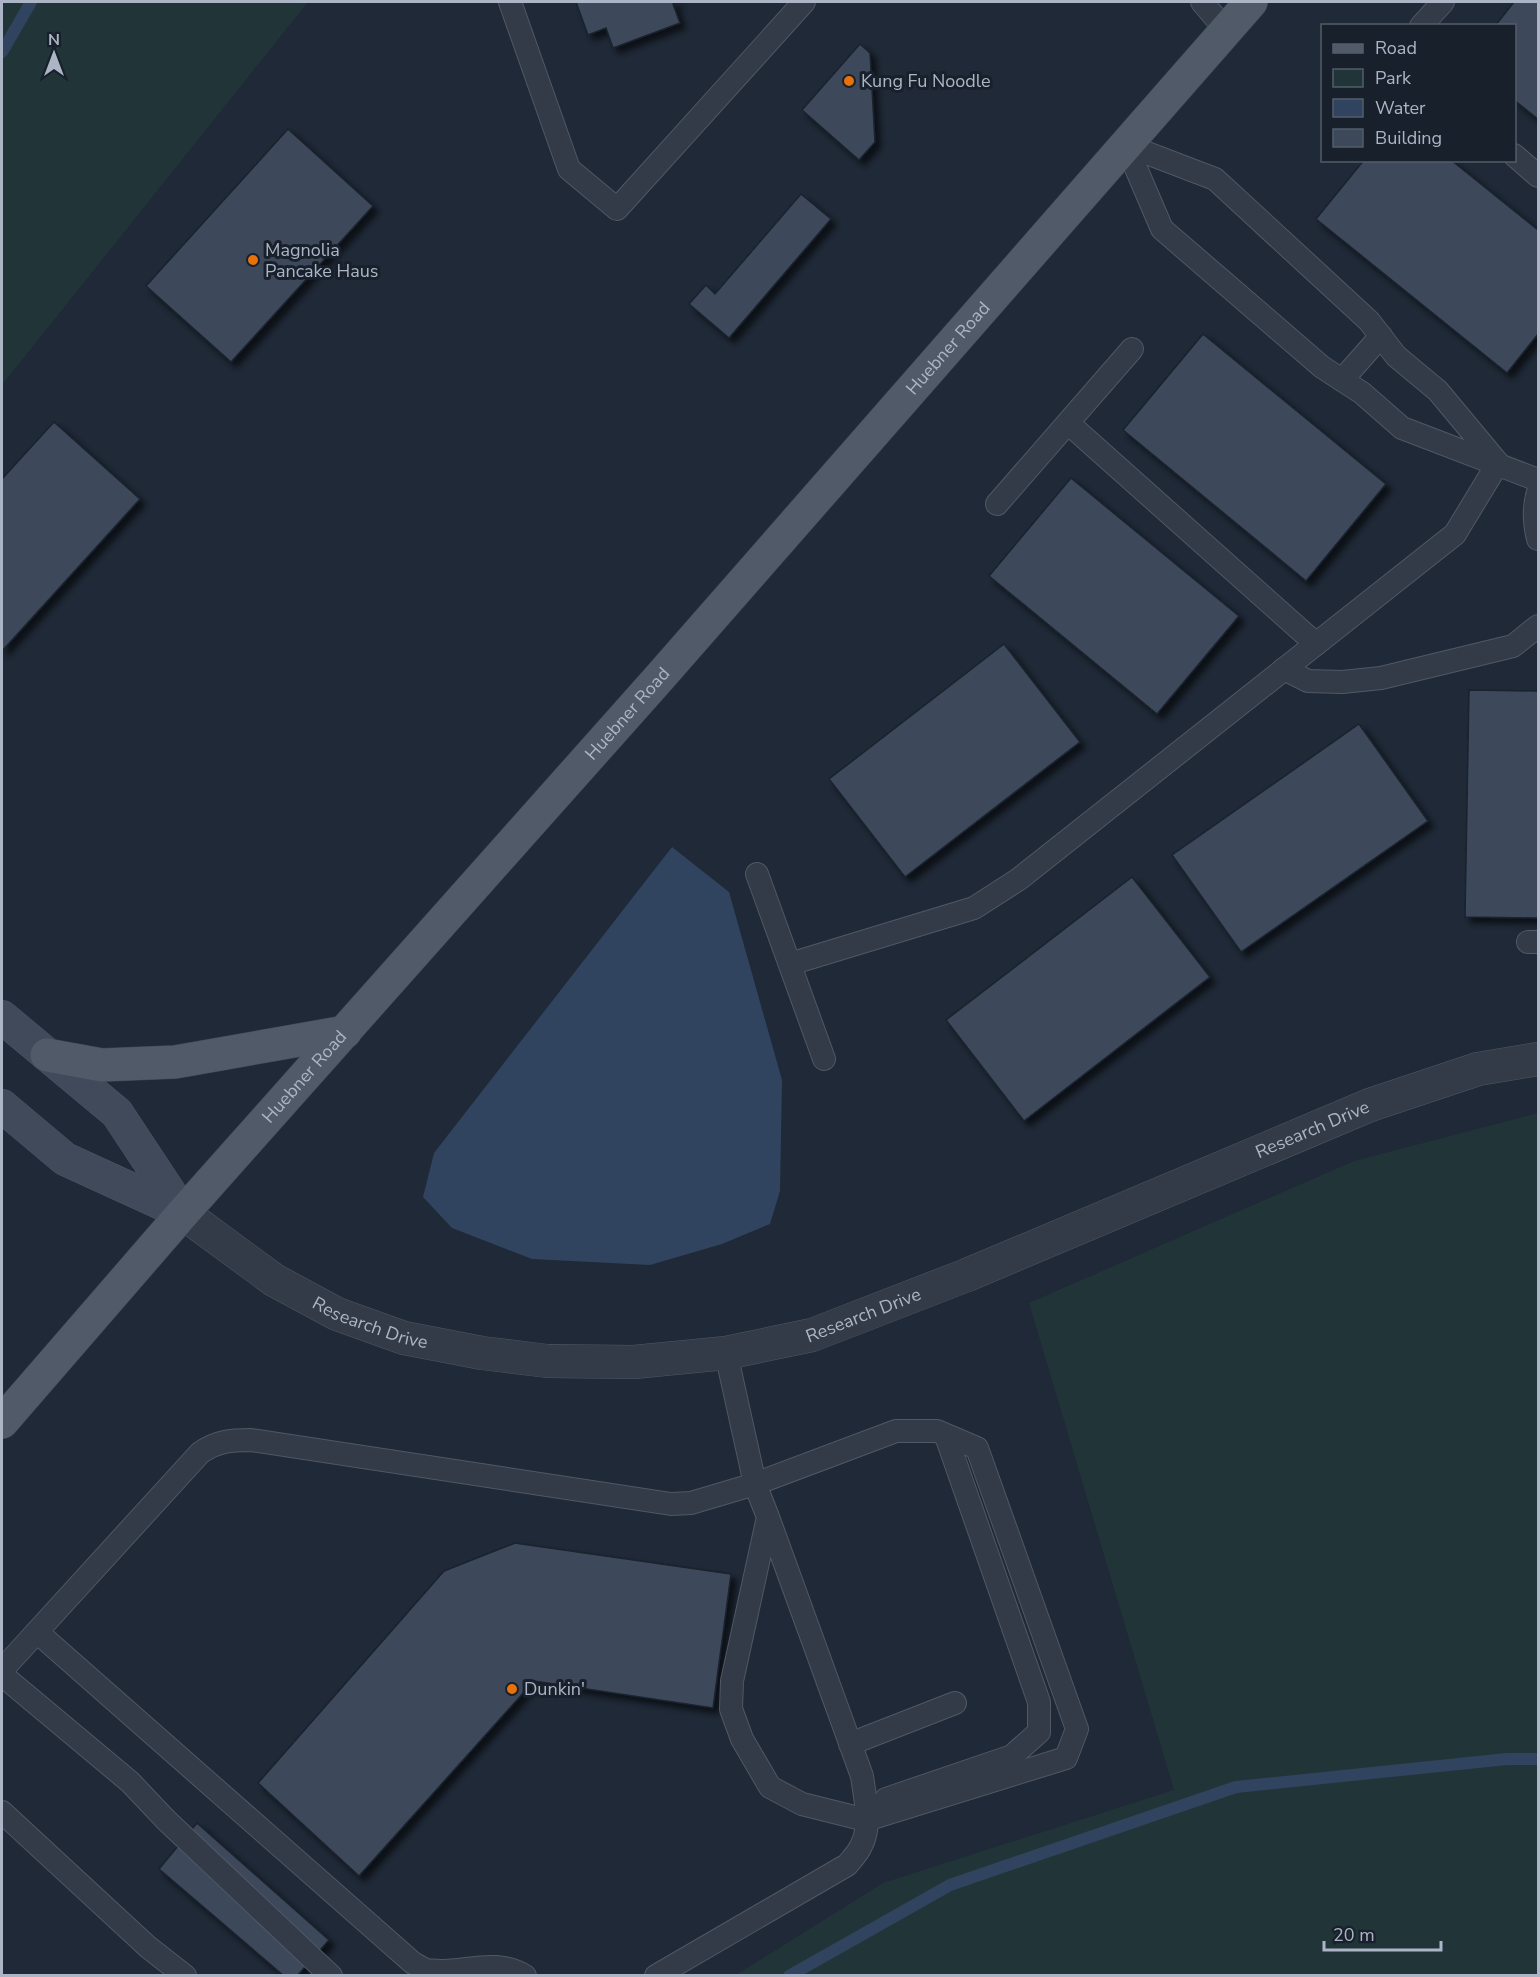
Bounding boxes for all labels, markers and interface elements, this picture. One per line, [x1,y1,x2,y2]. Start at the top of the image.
north arrow [24,24,84,84]
legend [1321,24,1516,162]
text: N [48,29,60,51]
text: Road [1375,36,1417,60]
text: Park [1375,66,1412,90]
place label: Kung Fu Noodle [861,69,991,93]
marker: Kung Fu Noodle [842,74,856,88]
text: Water [1375,96,1426,120]
text: Building [1375,126,1442,150]
place label: Magnolia Pancake Haus [265,238,379,283]
marker: Magnolia Pancake Haus [246,253,260,267]
street label: Huebner Road [900,296,995,400]
street label: Huebner Road [580,662,675,765]
street label: Huebner Road [257,1025,352,1128]
street label: Research Drive [1252,1095,1373,1164]
street label: Research Drive [802,1282,924,1348]
street label: Research Drive [308,1291,430,1354]
place label: Dunkin' [524,1677,585,1701]
marker: Dunkin' [505,1682,519,1696]
scale bar [1324,1914,1441,1952]
text: 20 m [1333,1923,1375,1947]

